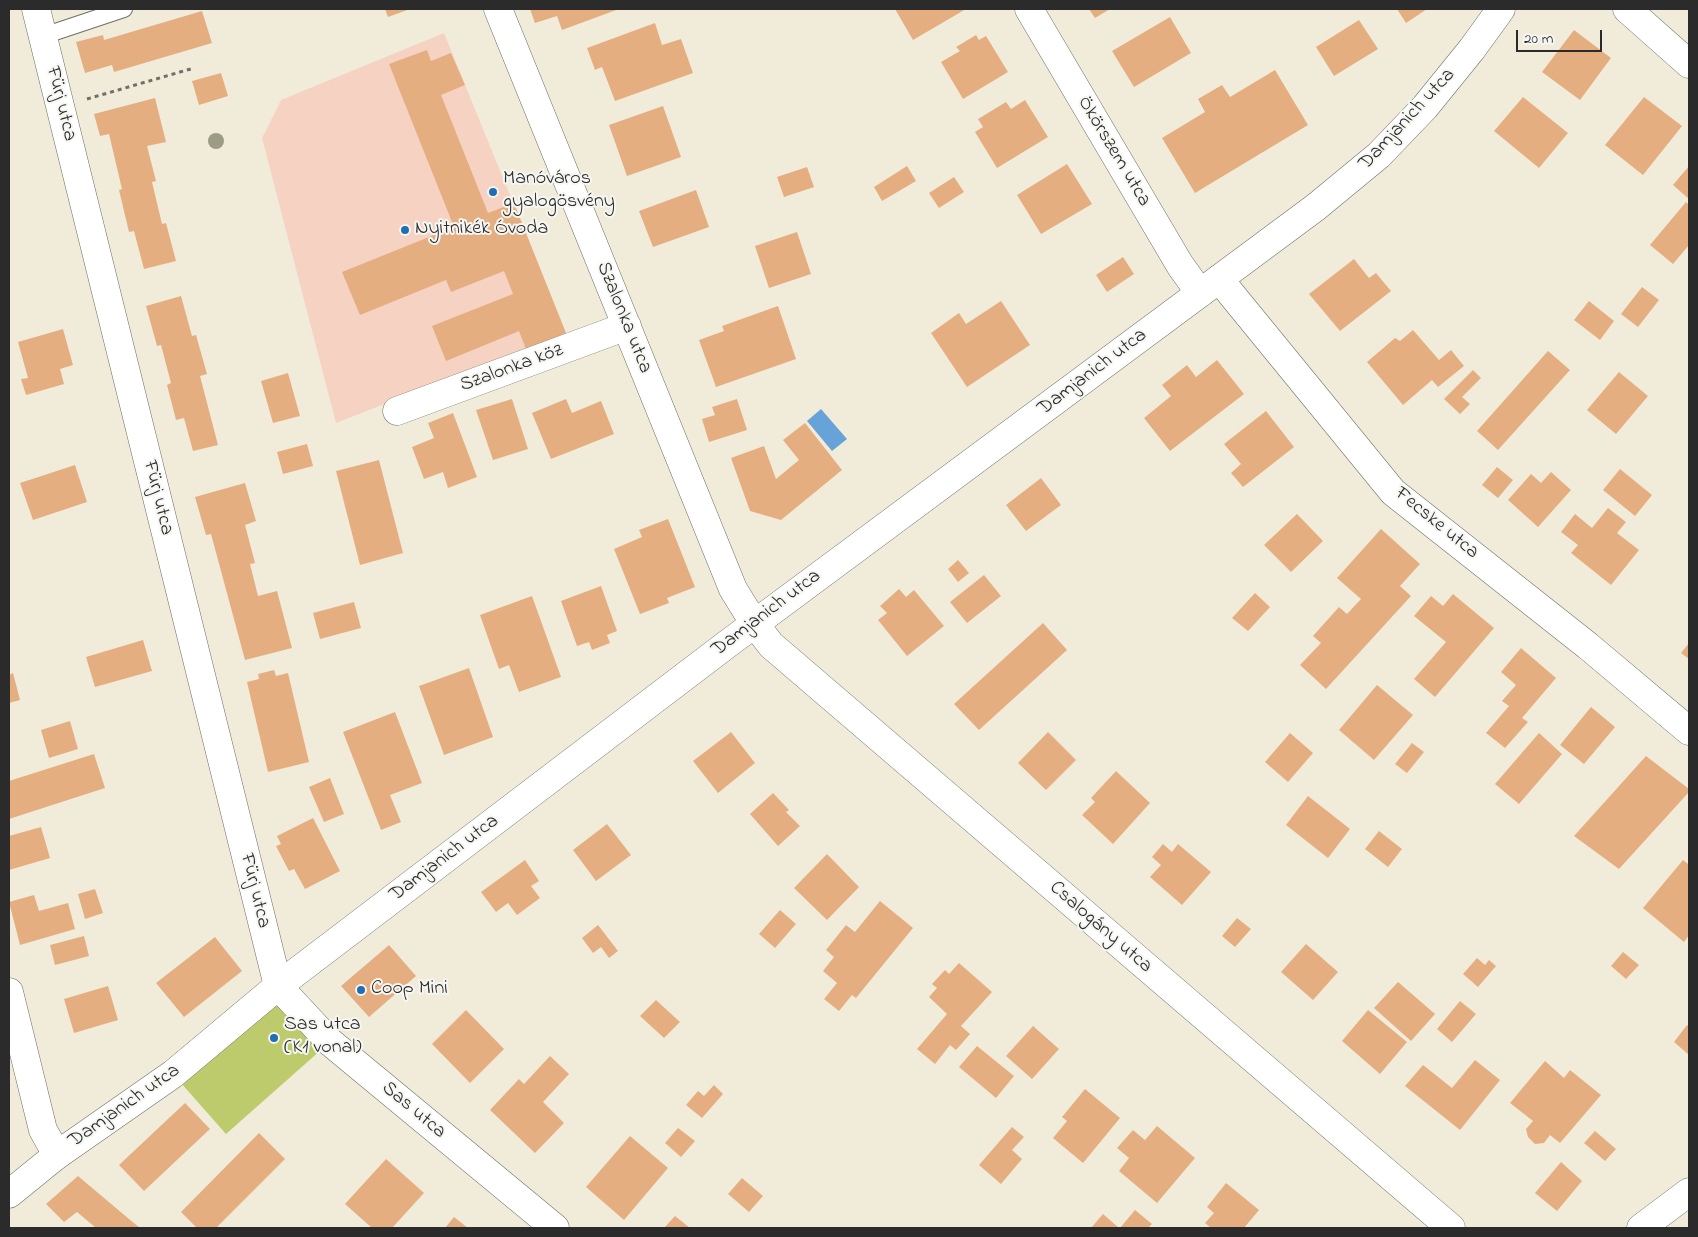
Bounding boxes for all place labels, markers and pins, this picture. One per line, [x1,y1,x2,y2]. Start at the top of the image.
place label: Manóváros gyalogösvény [503,168,615,215]
marker: Manóváros gyalogösvény [487,186,499,198]
place label: Nyitnikék Óvoda [415,218,548,242]
marker: Nyitnikék Óvoda [399,224,411,236]
place label: Coop Mini [371,978,448,1002]
marker: Coop Mini [355,984,367,996]
place label: Sas utca (K1 vonal) [284,1014,361,1061]
marker: Sas utca (K1 vonal) [268,1032,280,1044]

